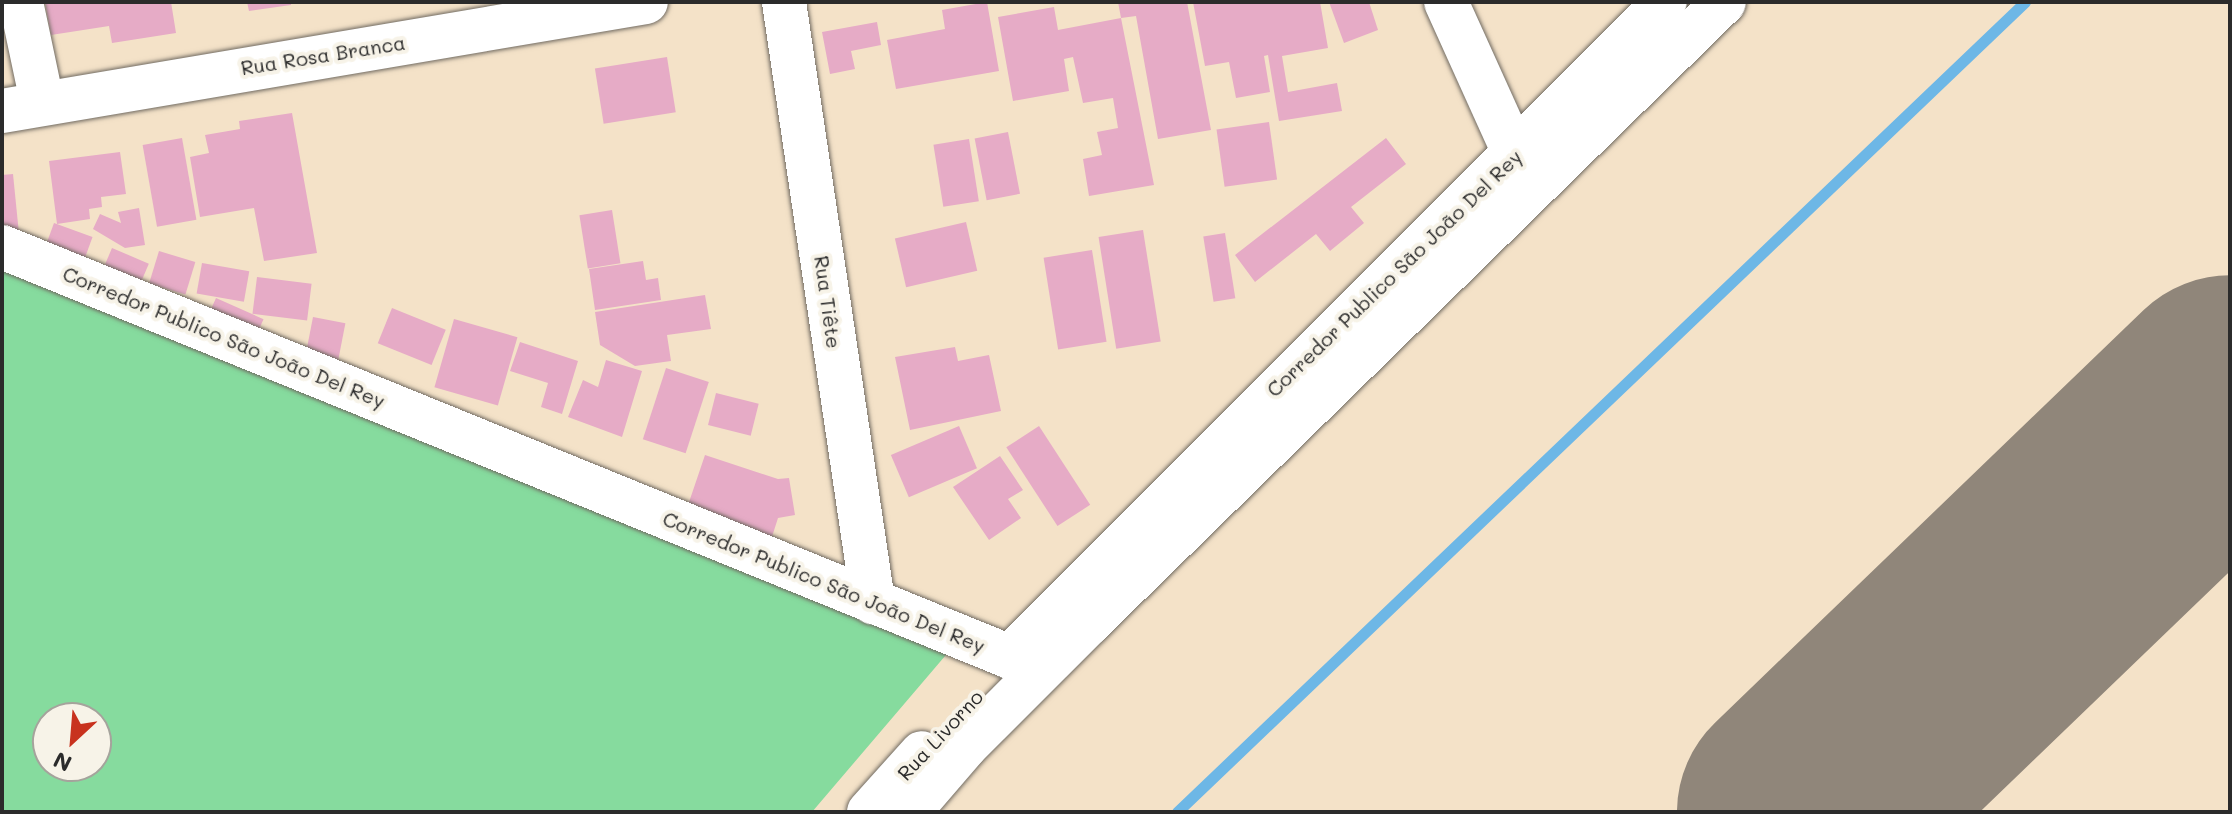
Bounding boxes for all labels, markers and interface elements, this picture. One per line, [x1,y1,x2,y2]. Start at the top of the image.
street label: Rua Rosa Branca [239,30,407,80]
street label: Corredor Publico São João Del Rey [1261,144,1527,402]
street label: Rua Tiête [810,254,846,350]
street label: Corredor Publico São João Del Rey [59,261,389,413]
street label: Corredor Publico São João Del Rey [659,506,989,658]
street label: Rua Livorno [892,685,988,785]
north arrow [32,702,112,782]
text: N [48,746,76,779]

